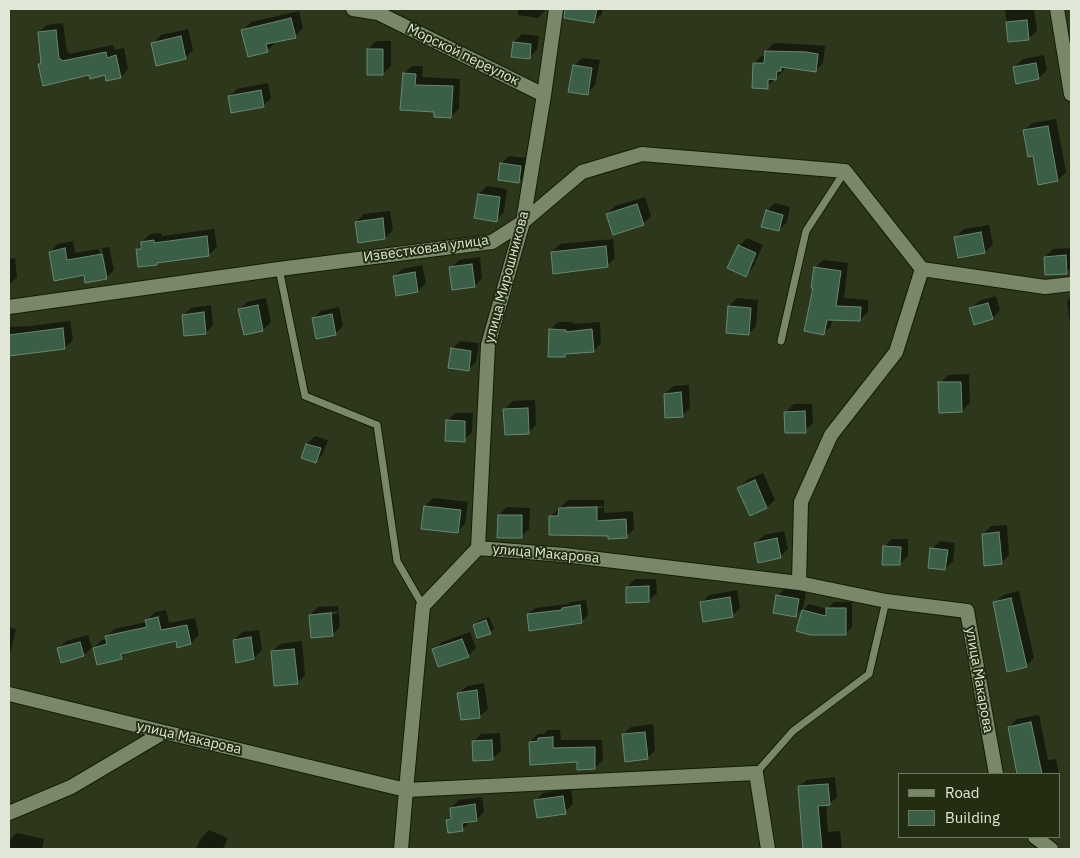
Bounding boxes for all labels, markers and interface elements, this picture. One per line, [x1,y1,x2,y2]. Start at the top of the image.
street label: Морской переулок [404,21,522,89]
street label: улица Мирошникова [481,209,533,345]
street label: Известковая улица [362,232,490,266]
street label: улица Макарова [492,541,600,567]
street label: улица Макарова [961,626,997,734]
street label: улица Макарова [135,718,243,758]
legend [898,773,1060,838]
text: Road [945,783,980,802]
text: Building [945,808,1000,827]

